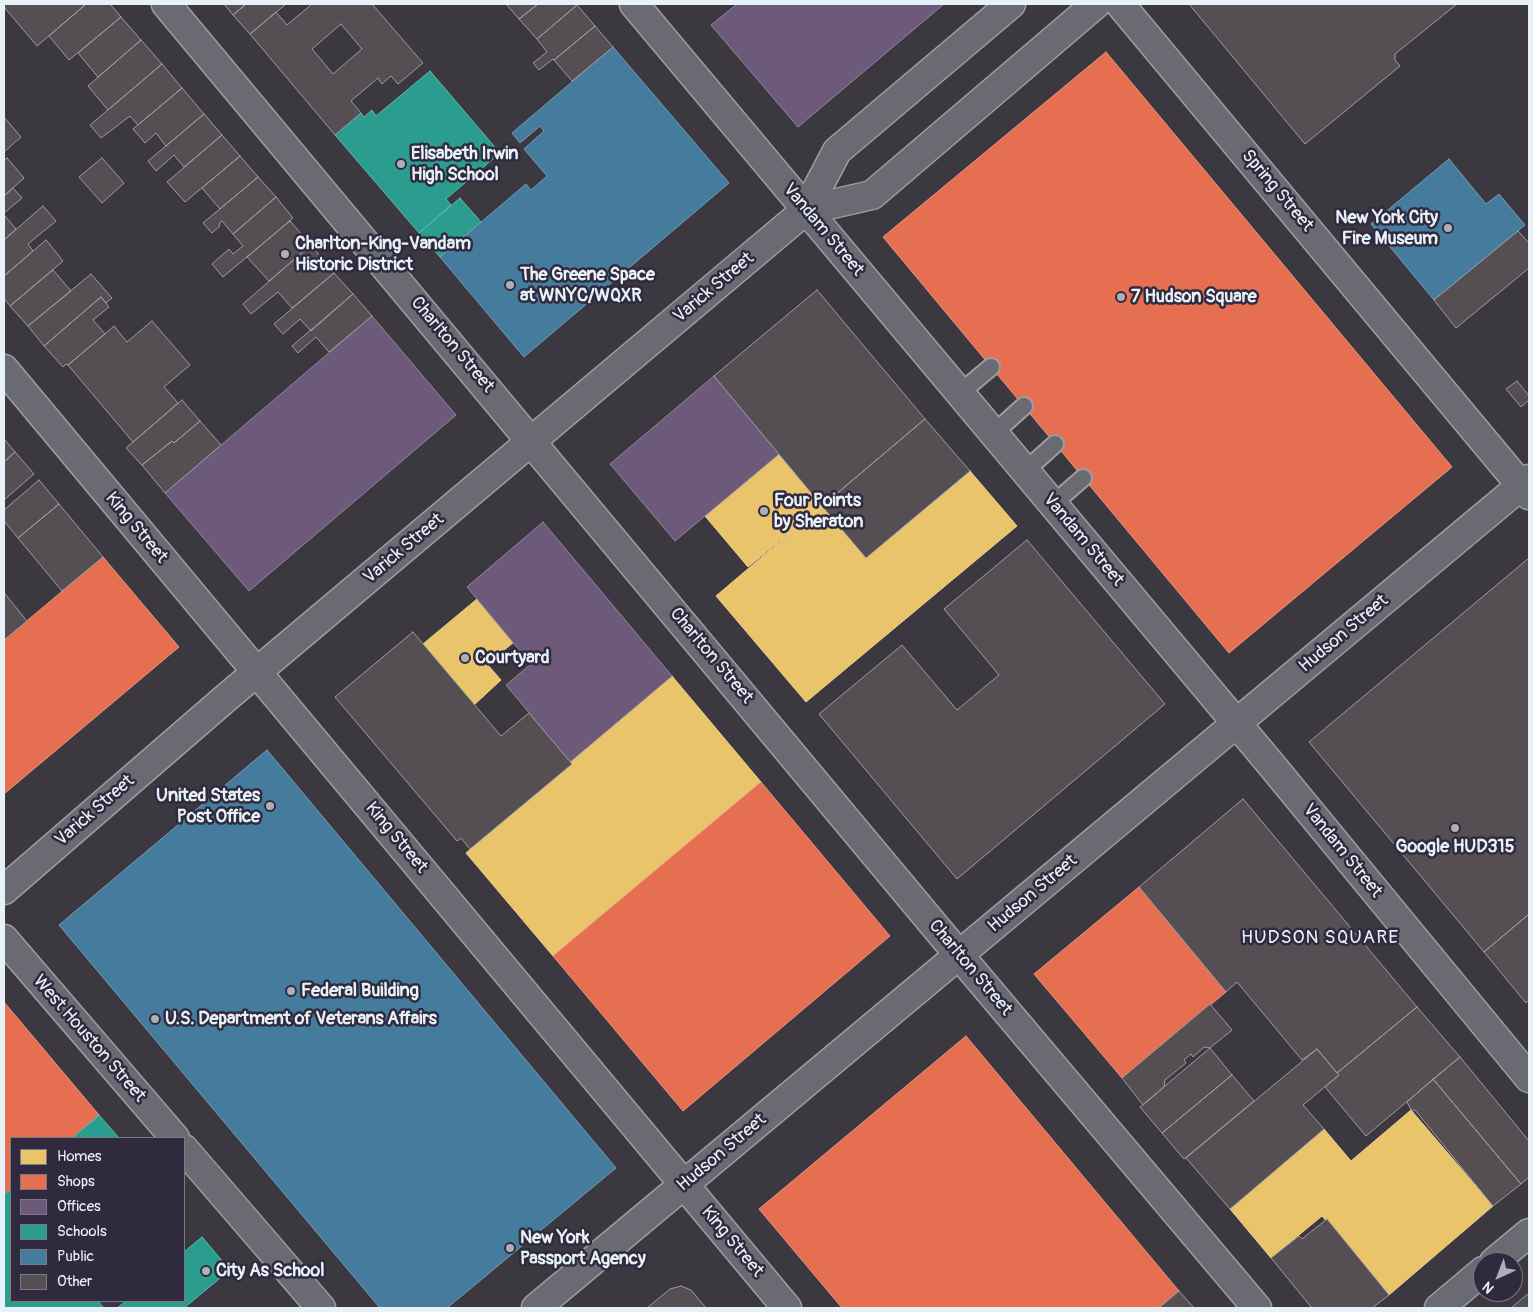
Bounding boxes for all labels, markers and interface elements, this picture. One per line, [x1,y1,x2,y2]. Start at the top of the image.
place label: Elisabeth Irwin High School [411,143,518,186]
street label: Spring Street [1236,146,1318,236]
marker: Elisabeth Irwin High School [395,158,407,170]
street label: Vandam Street [778,179,868,281]
place label: New York City Fire Museum [1335,207,1438,250]
marker: New York City Fire Museum [1442,222,1454,234]
place label: Charlton-King-Vandam Historic District [295,233,471,276]
marker: Charlton-King-Vandam Historic District [279,248,291,260]
street label: Varick Street [669,248,759,328]
place label: The Greene Space at WNYC/WQXR [520,264,655,306]
marker: The Greene Space at WNYC/WQXR [504,279,516,291]
place label: 7 Hudson Square [1131,286,1257,308]
marker: 7 Hudson Square [1115,291,1127,303]
street label: Charlton Street [406,293,498,397]
street label: King Street [100,488,172,568]
street label: Vandam Street [1038,489,1128,591]
place label: Four Points by Sheraton [774,490,863,532]
marker: Four Points by Sheraton [758,505,770,517]
street label: Varick Street [359,509,449,589]
street label: Hudson Street [1295,590,1393,678]
street label: Charlton Street [665,604,757,708]
place label: Courtyard [475,647,549,669]
marker: Courtyard [459,652,471,664]
street label: Varick Street [51,771,139,851]
place label: United States Post Office [156,785,260,828]
street label: King Street [360,798,432,878]
marker: United States Post Office [264,800,276,812]
street label: Vandam Street [1298,800,1386,902]
marker: Google HUD315 [1449,822,1461,834]
place label: Google HUD315 [1396,836,1514,858]
street label: Hudson Street [984,850,1082,938]
street label: Charlton Street [924,916,1016,1020]
district label: HUDSON SQUARE [1239,927,1401,949]
street label: West Houston Street [28,971,150,1107]
place label: Federal Building [301,980,419,1002]
marker: Federal Building [285,985,297,997]
place label: U.S. Department of Veterans Affairs [165,1008,437,1030]
marker: U.S. Department of Veterans Affairs [149,1013,161,1025]
street label: Hudson Street [673,1109,771,1197]
legend [10,1137,185,1302]
text: Homes [57,1147,102,1166]
text: Shops [57,1172,95,1191]
text: Offices [57,1197,101,1216]
street label: King Street [696,1202,768,1282]
text: Schools [57,1222,107,1241]
place label: New York Passport Agency [520,1227,646,1270]
marker: New York Passport Agency [504,1242,516,1254]
text: Public [57,1247,94,1266]
north arrow [1473,1252,1523,1302]
place label: City As School [216,1260,324,1282]
marker: City As School [200,1265,212,1277]
text: Other [57,1272,92,1291]
text: N [1479,1278,1497,1297]

